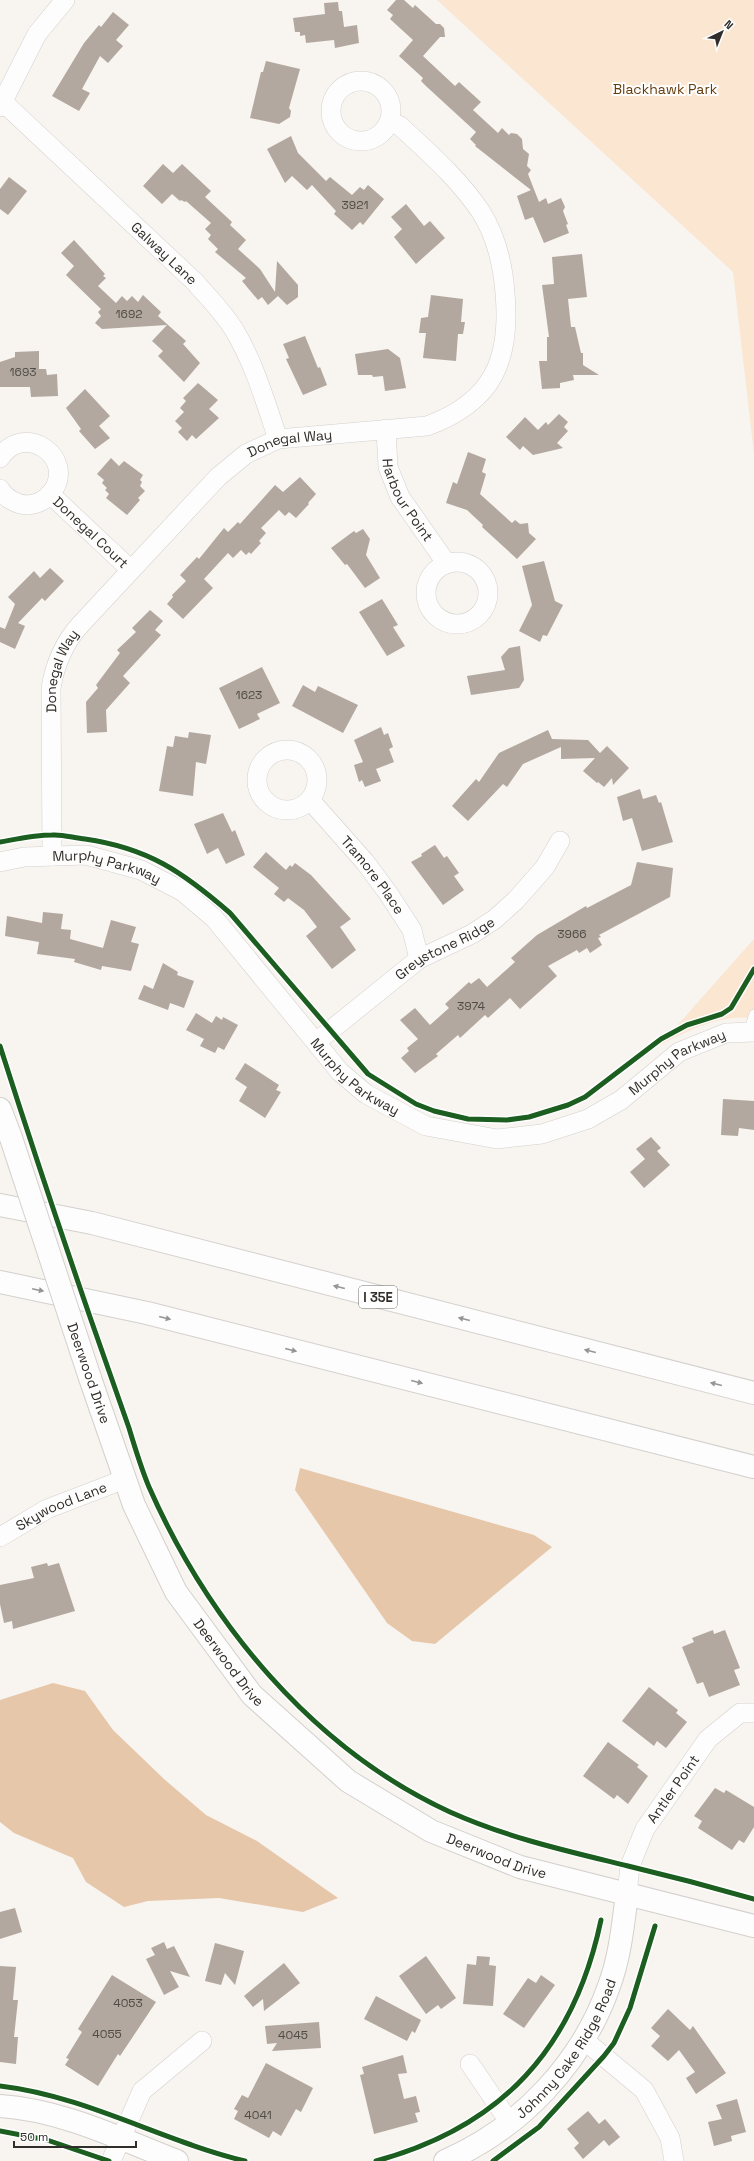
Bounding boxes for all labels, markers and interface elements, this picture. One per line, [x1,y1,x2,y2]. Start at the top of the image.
north arrow [702,12,742,52]
text: N [721,17,736,32]
park label: Blackhawk Park [613,80,718,98]
house number: 3921 [342,197,368,213]
street label: Galway Lane [127,218,201,289]
house number: 1692 [116,306,142,322]
house number: 1693 [10,364,36,380]
street label: Donegal Way [244,425,333,461]
street label: Harbour Point [379,458,437,545]
street label: Donegal Court [49,493,132,572]
street label: Donegal Way [42,625,82,713]
house number: 1623 [236,687,262,703]
street label: Tramore Place [337,832,408,918]
street label: Murphy Parkway [52,846,164,888]
street label: Greystone Ridge [391,913,498,984]
house number: 3966 [557,926,587,942]
house number: 3974 [457,998,485,1014]
street label: Murphy Parkway [625,1025,728,1099]
street label: Murphy Parkway [307,1034,403,1119]
one-way arrow [332,1283,345,1289]
road number: I 35E [359,1286,397,1308]
one-way arrow [32,1287,44,1293]
one-way arrow [159,1315,171,1321]
one-way arrow [458,1316,470,1322]
street label: Deerwood Drive [63,1320,115,1426]
one-way arrow [285,1347,297,1353]
one-way arrow [584,1348,597,1354]
one-way arrow [411,1379,423,1385]
one-way arrow [710,1380,722,1386]
street label: Skywood Lane [12,1478,109,1535]
street label: Deerwood Drive [190,1615,268,1710]
street label: Antler Point [643,1751,703,1827]
street label: Deerwood Drive [444,1829,548,1882]
street label: Johnny Cake Ridge Road [512,1976,620,2123]
house number: 4053 [113,1995,143,2011]
house number: 4055 [92,2026,122,2042]
house number: 4045 [278,2027,308,2043]
house number: 4041 [244,2107,272,2123]
scale bar [14,2123,136,2149]
text: 50 m [20,2129,48,2145]

